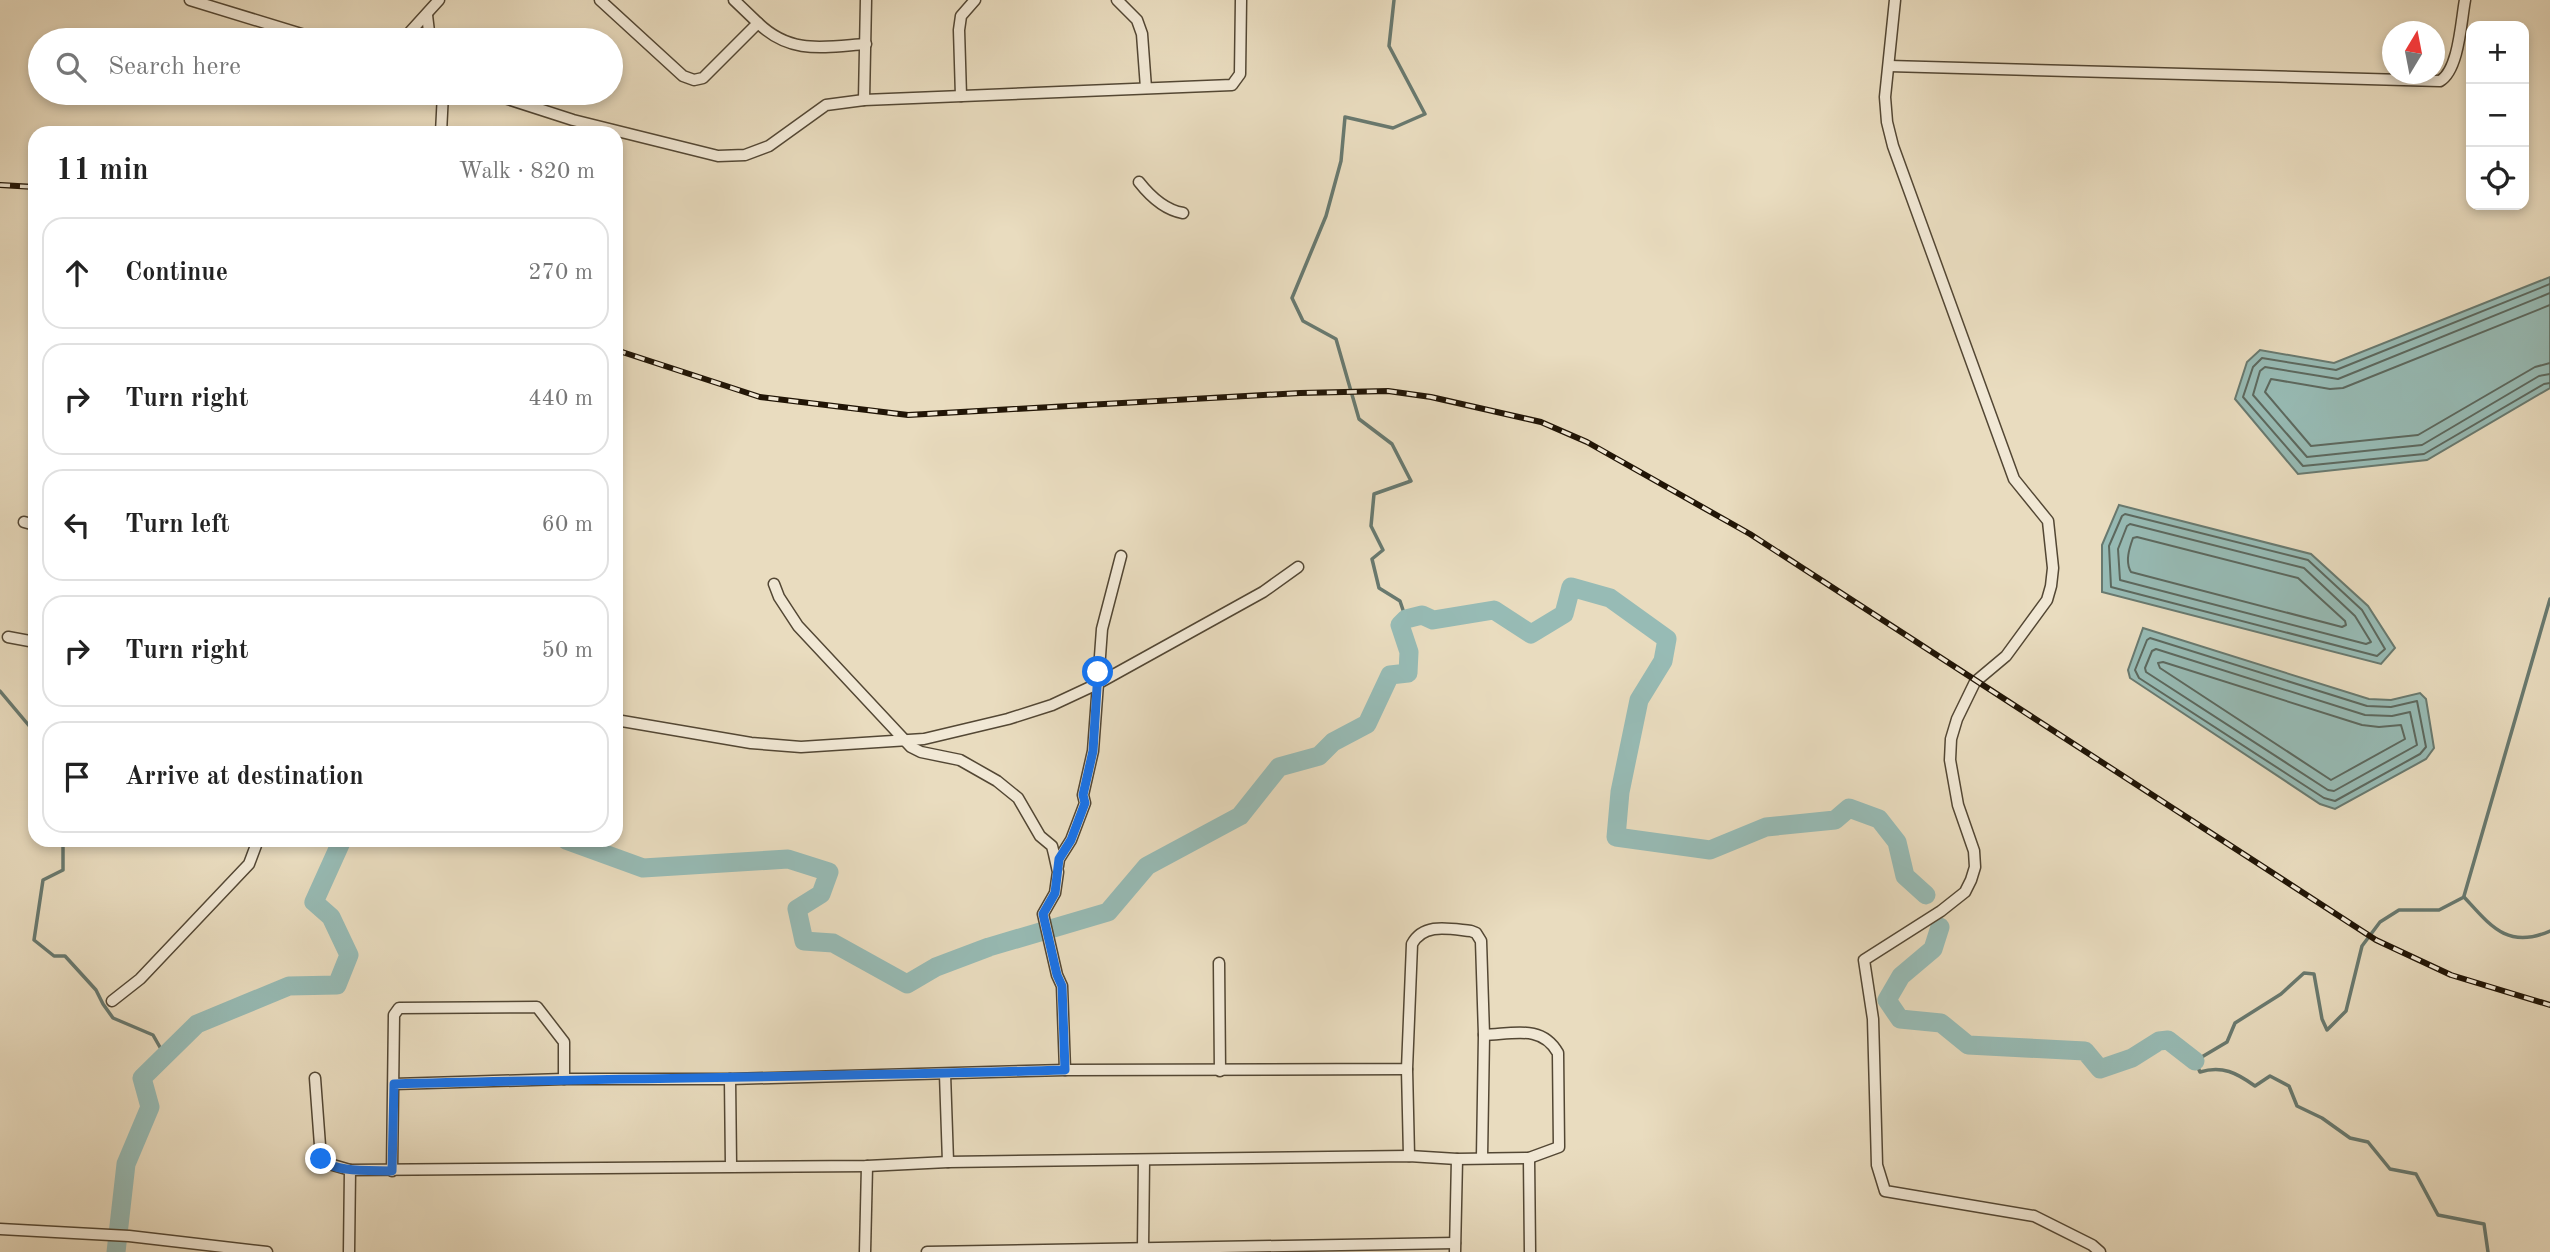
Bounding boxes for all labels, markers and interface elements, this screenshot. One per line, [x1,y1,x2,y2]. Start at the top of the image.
north arrow [2382,21,2445,84]
map controls [2466,21,2529,210]
button: + [2466,21,2529,84]
search box [28,28,623,105]
icon: search [52,48,90,86]
text: Search here [108,54,241,80]
button: − [2466,84,2529,147]
button: locate [2466,147,2529,210]
text: 11 min [56,156,149,186]
text: Walk · 820 m [459,160,595,183]
icon: ahead [58,254,96,292]
text: Continue [125,260,228,286]
text: 270 m [528,261,593,284]
icon: right [58,380,96,418]
text: Turn right [125,386,248,412]
text: 440 m [528,387,593,410]
icon: left [58,506,96,544]
text: Turn left [125,512,230,538]
text: 60 m [542,513,593,536]
icon: right [58,632,96,670]
text: Turn right [125,638,248,664]
text: 50 m [542,639,593,662]
route start [1082,656,1113,687]
icon: arrive [58,758,96,796]
text: Arrive at destination [125,764,364,790]
route end [305,1143,336,1174]

